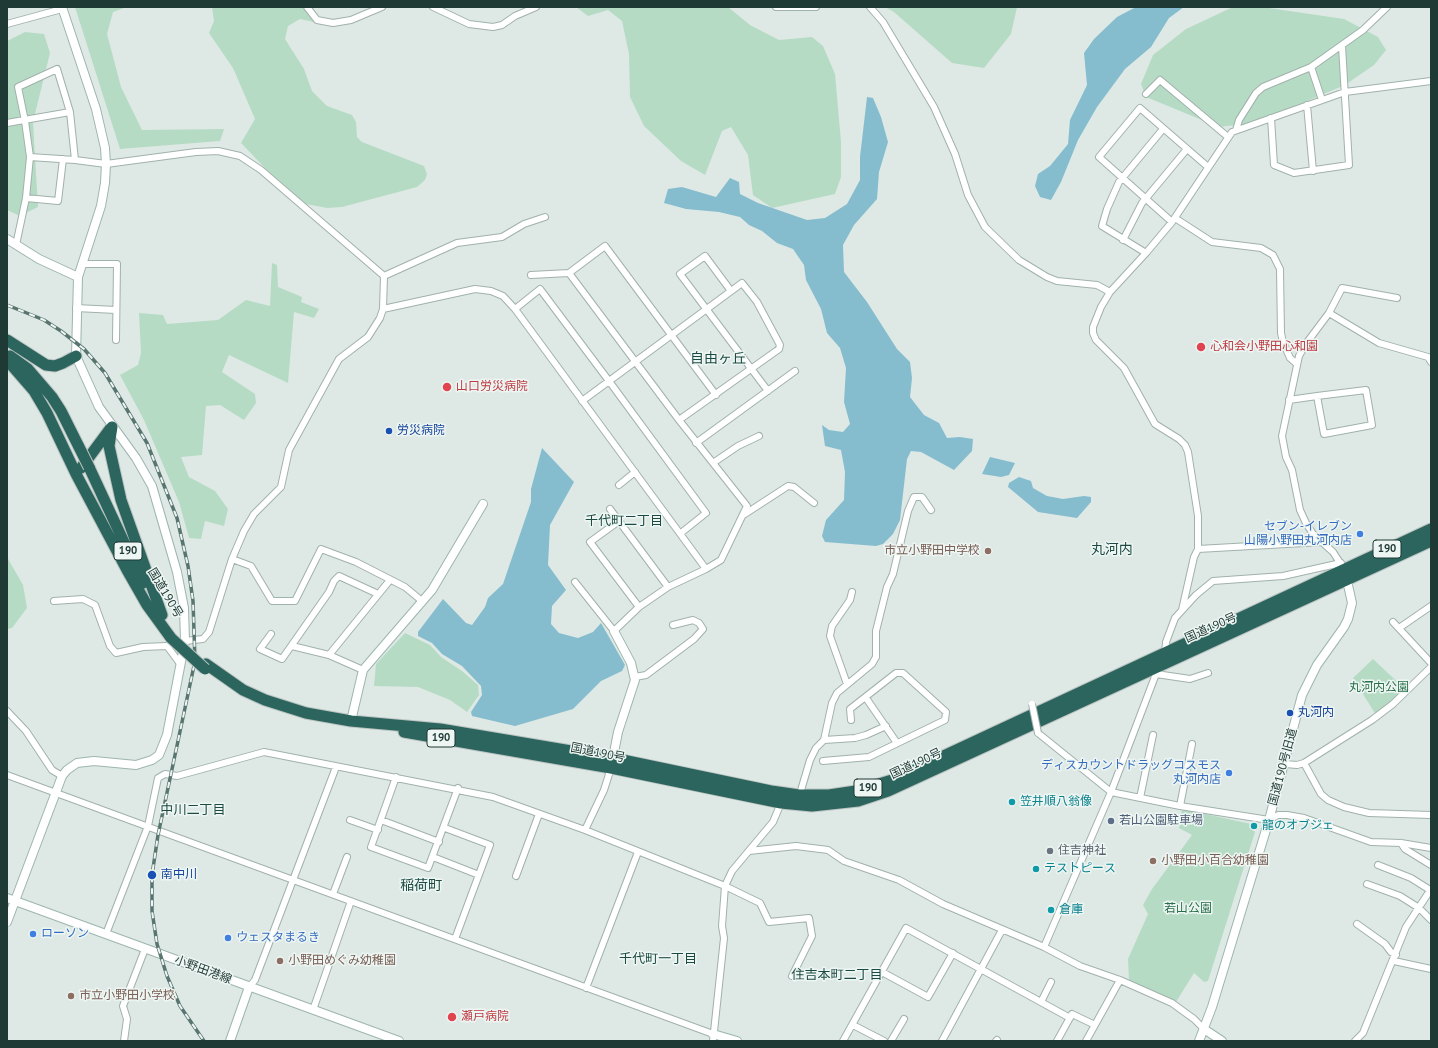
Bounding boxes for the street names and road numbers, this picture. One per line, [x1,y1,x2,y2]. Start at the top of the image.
road number: 190 [1373,540,1401,558]
road number: 190 [114,542,142,560]
street label: 国道190号 [145,565,185,621]
street label: 国道190号 [1183,610,1239,646]
street label: 国道190号旧道 [1266,727,1300,807]
road number: 190 [427,729,455,747]
street label: 国道190号 [569,741,627,765]
street label: 国道190号 [888,746,944,782]
road number: 190 [854,779,882,797]
street label: 小野田港線 [172,953,234,987]

